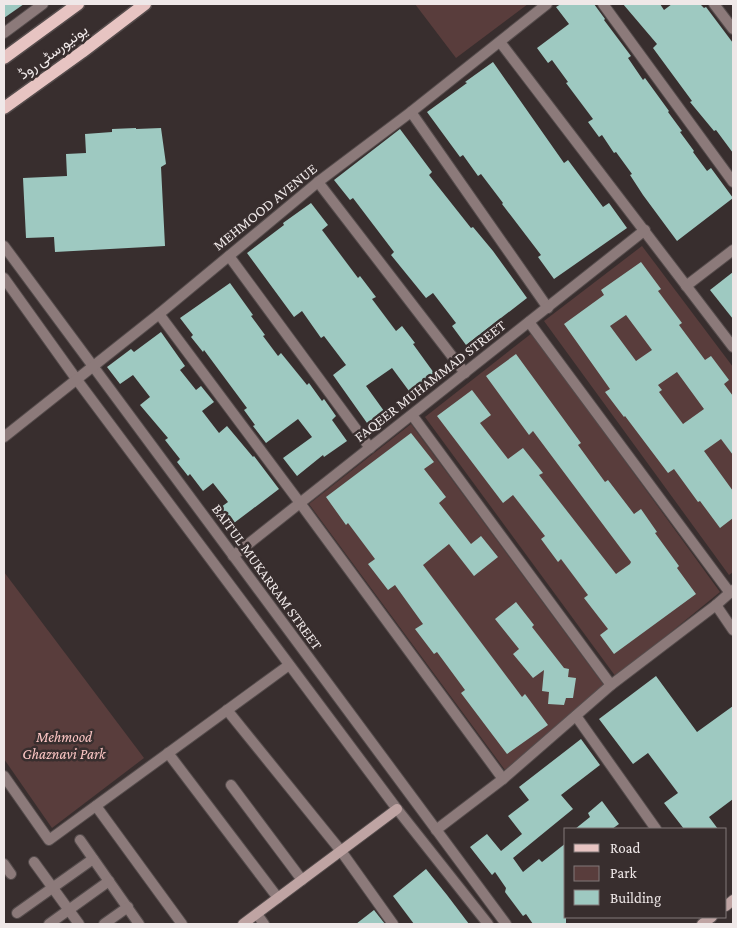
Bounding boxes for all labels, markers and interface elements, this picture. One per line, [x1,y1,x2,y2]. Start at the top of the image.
street label: یونیورسٹی روڈ [15,22,92,84]
street label: MEHMOOD AVENUE [210,160,320,254]
street label: FAQEER MUHAMMAD STREET [351,317,509,445]
street label: BAITUL MUKARRAM STREET [209,501,325,653]
park label: Mehmood Ghaznavi Park [22,729,107,762]
legend [564,828,727,918]
text: Road [610,840,641,856]
text: Park [610,865,637,881]
text: Building [610,890,661,907]

